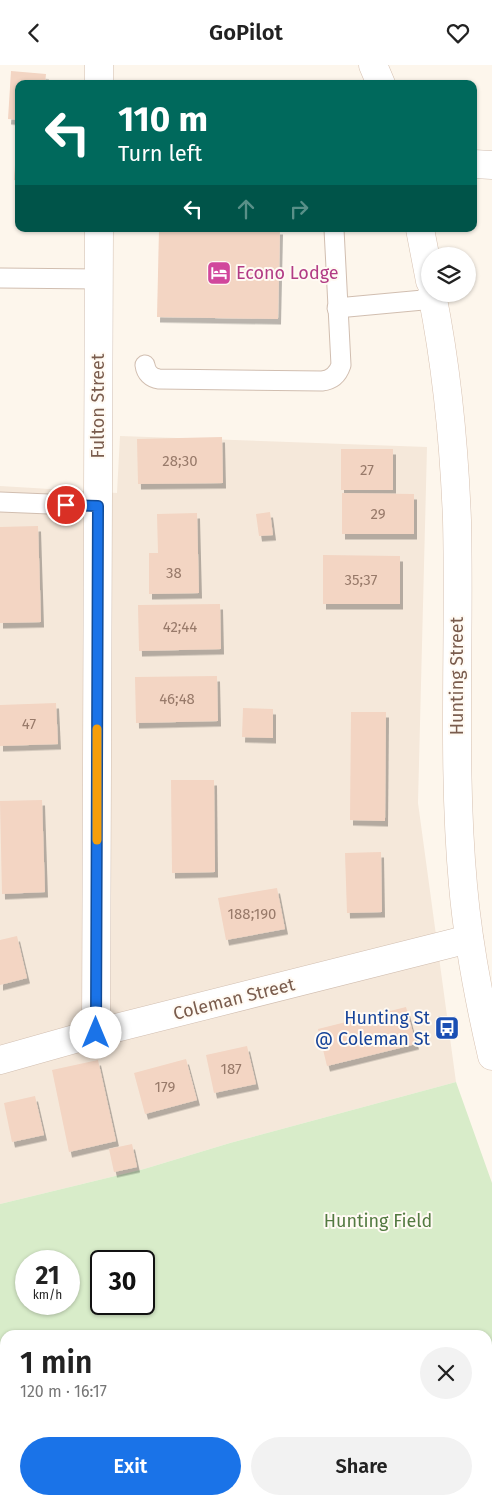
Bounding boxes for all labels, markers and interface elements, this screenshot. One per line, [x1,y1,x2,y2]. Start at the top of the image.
icon: back [20,19,48,47]
text: GoPilot [209,19,283,46]
icon: heart [444,19,472,47]
text: 110 m [118,98,208,140]
icon: left [35,100,100,165]
text: Turn left [118,140,202,167]
icon: left [179,195,207,223]
icon: ahead [232,195,260,223]
icon: right [285,195,313,223]
map controls [421,247,476,302]
button: layers [421,247,476,302]
hotel icon: Econo Lodge [206,260,232,286]
place label: Econo Lodge [236,262,339,284]
street label: Fulton Street [87,353,109,458]
house number: 28;30 [162,452,198,470]
house number: 27 [360,461,374,479]
pin [45,484,87,526]
icon: arrive [52,491,80,519]
house number: 29 [370,505,386,523]
house number: 38 [166,564,182,582]
house number: 35;37 [345,571,378,589]
street label: Hunting Street [446,616,468,735]
house number: 42;44 [163,618,197,636]
house number: 46;48 [159,690,195,708]
house number: 47 [22,715,36,733]
house number: 188;190 [228,905,276,923]
street label: Coleman Street [171,973,298,1025]
position arrow [69,1006,121,1058]
place label: Hunting St @ Coleman St [315,1007,430,1050]
bus stop icon: Hunting St @ Coleman St [434,1015,460,1041]
house number: 187 [220,1060,242,1078]
house number: 179 [155,1078,176,1096]
park label: Hunting Field [324,1210,432,1232]
speed limit sign: 30 [90,1250,155,1315]
text: 21 [36,1261,59,1291]
text: km/h [33,1288,62,1302]
text: 1 min [20,1345,92,1381]
button: close [420,1347,472,1399]
text: 120 m · 16:17 [20,1382,107,1401]
button: Exit [20,1437,241,1495]
button: Share [251,1437,472,1495]

